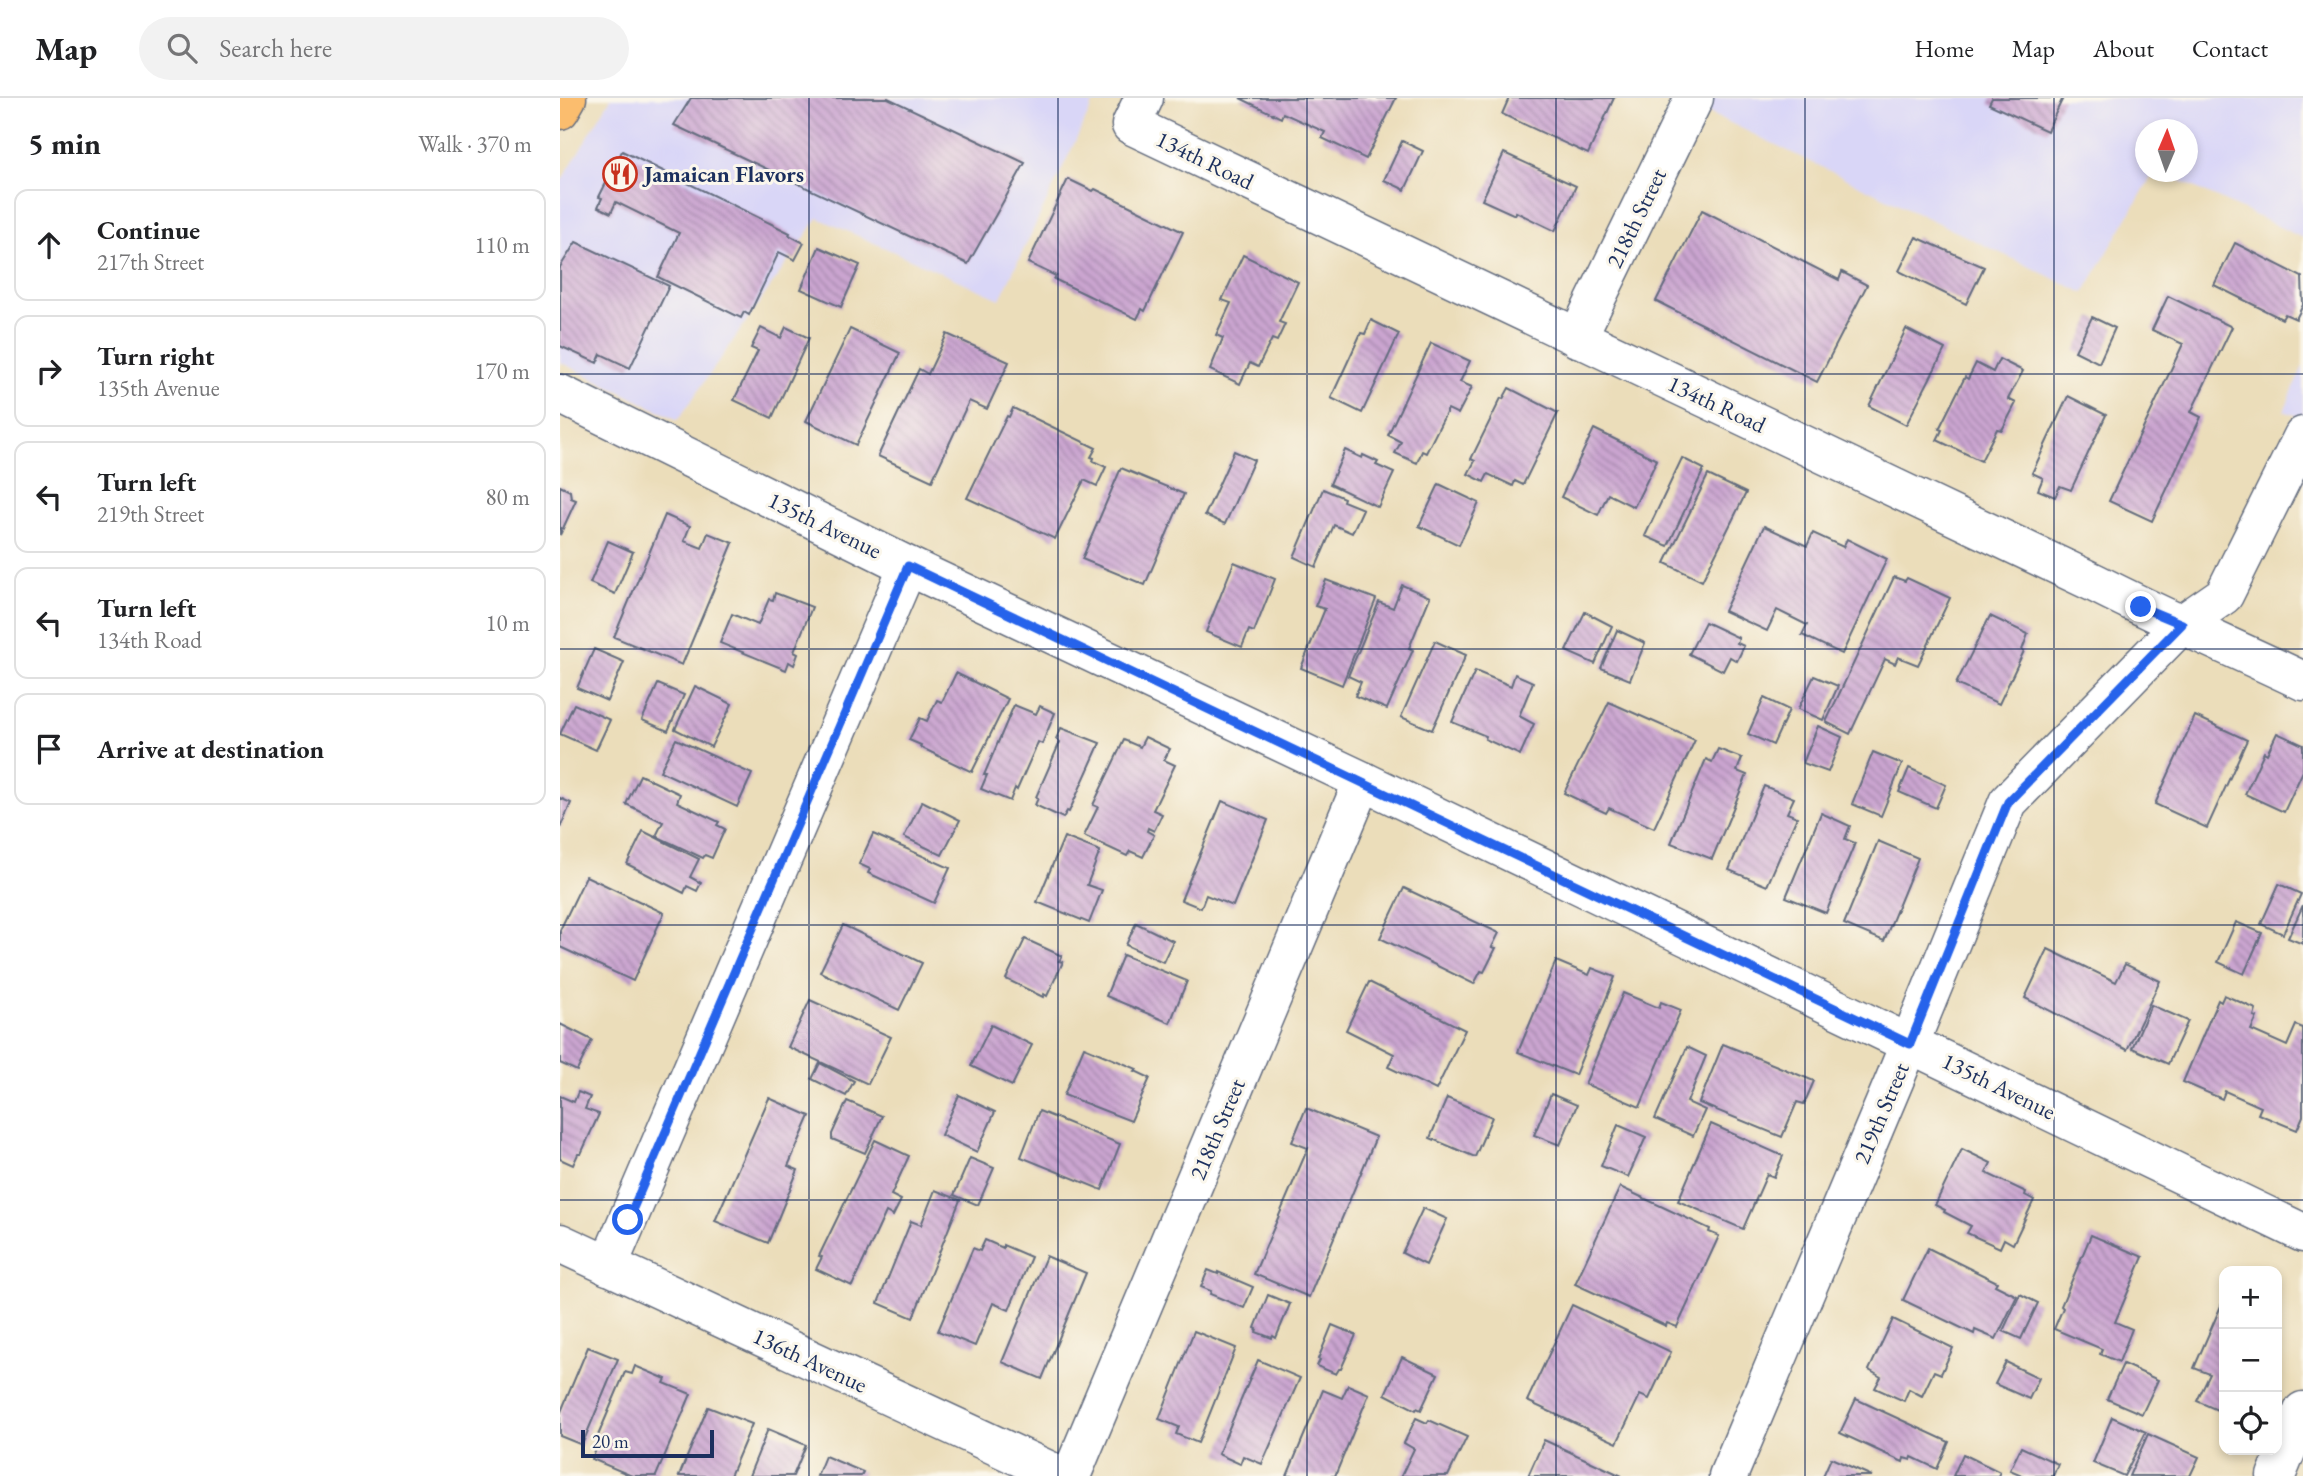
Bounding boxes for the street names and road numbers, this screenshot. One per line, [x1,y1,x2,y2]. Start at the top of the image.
street label: 134th Road [1151,124,1259,197]
street label: 218th Street [1599,163,1673,273]
street label: 134th Road [1663,368,1771,440]
street label: 135th Avenue [763,485,887,565]
street label: 135th Avenue [1937,1046,2061,1126]
street label: 219th Street [1846,1057,1916,1168]
street label: 218th Street [1182,1073,1252,1184]
street label: 136th Avenue [748,1320,872,1400]

